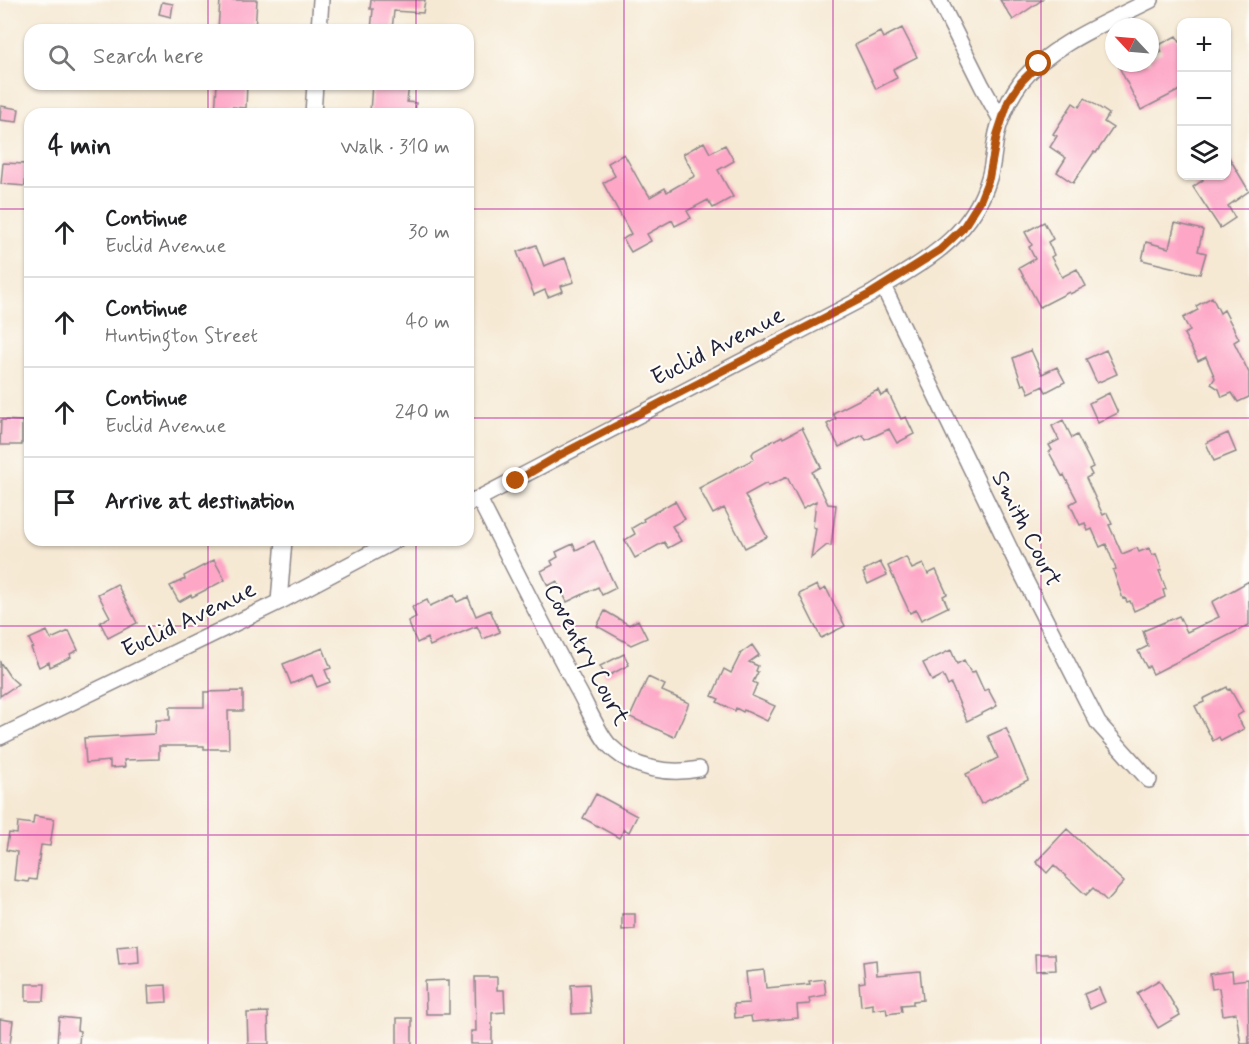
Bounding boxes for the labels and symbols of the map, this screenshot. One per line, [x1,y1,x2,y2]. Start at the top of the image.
north arrow [1105,18,1159,72]
route start [1025,50,1051,76]
street label: Euclid Avenue [646,300,790,394]
street label: Smith Court [984,466,1068,592]
route end [502,467,528,493]
street label: Euclid Avenue [117,574,261,666]
street label: Coventry Court [536,579,636,731]

